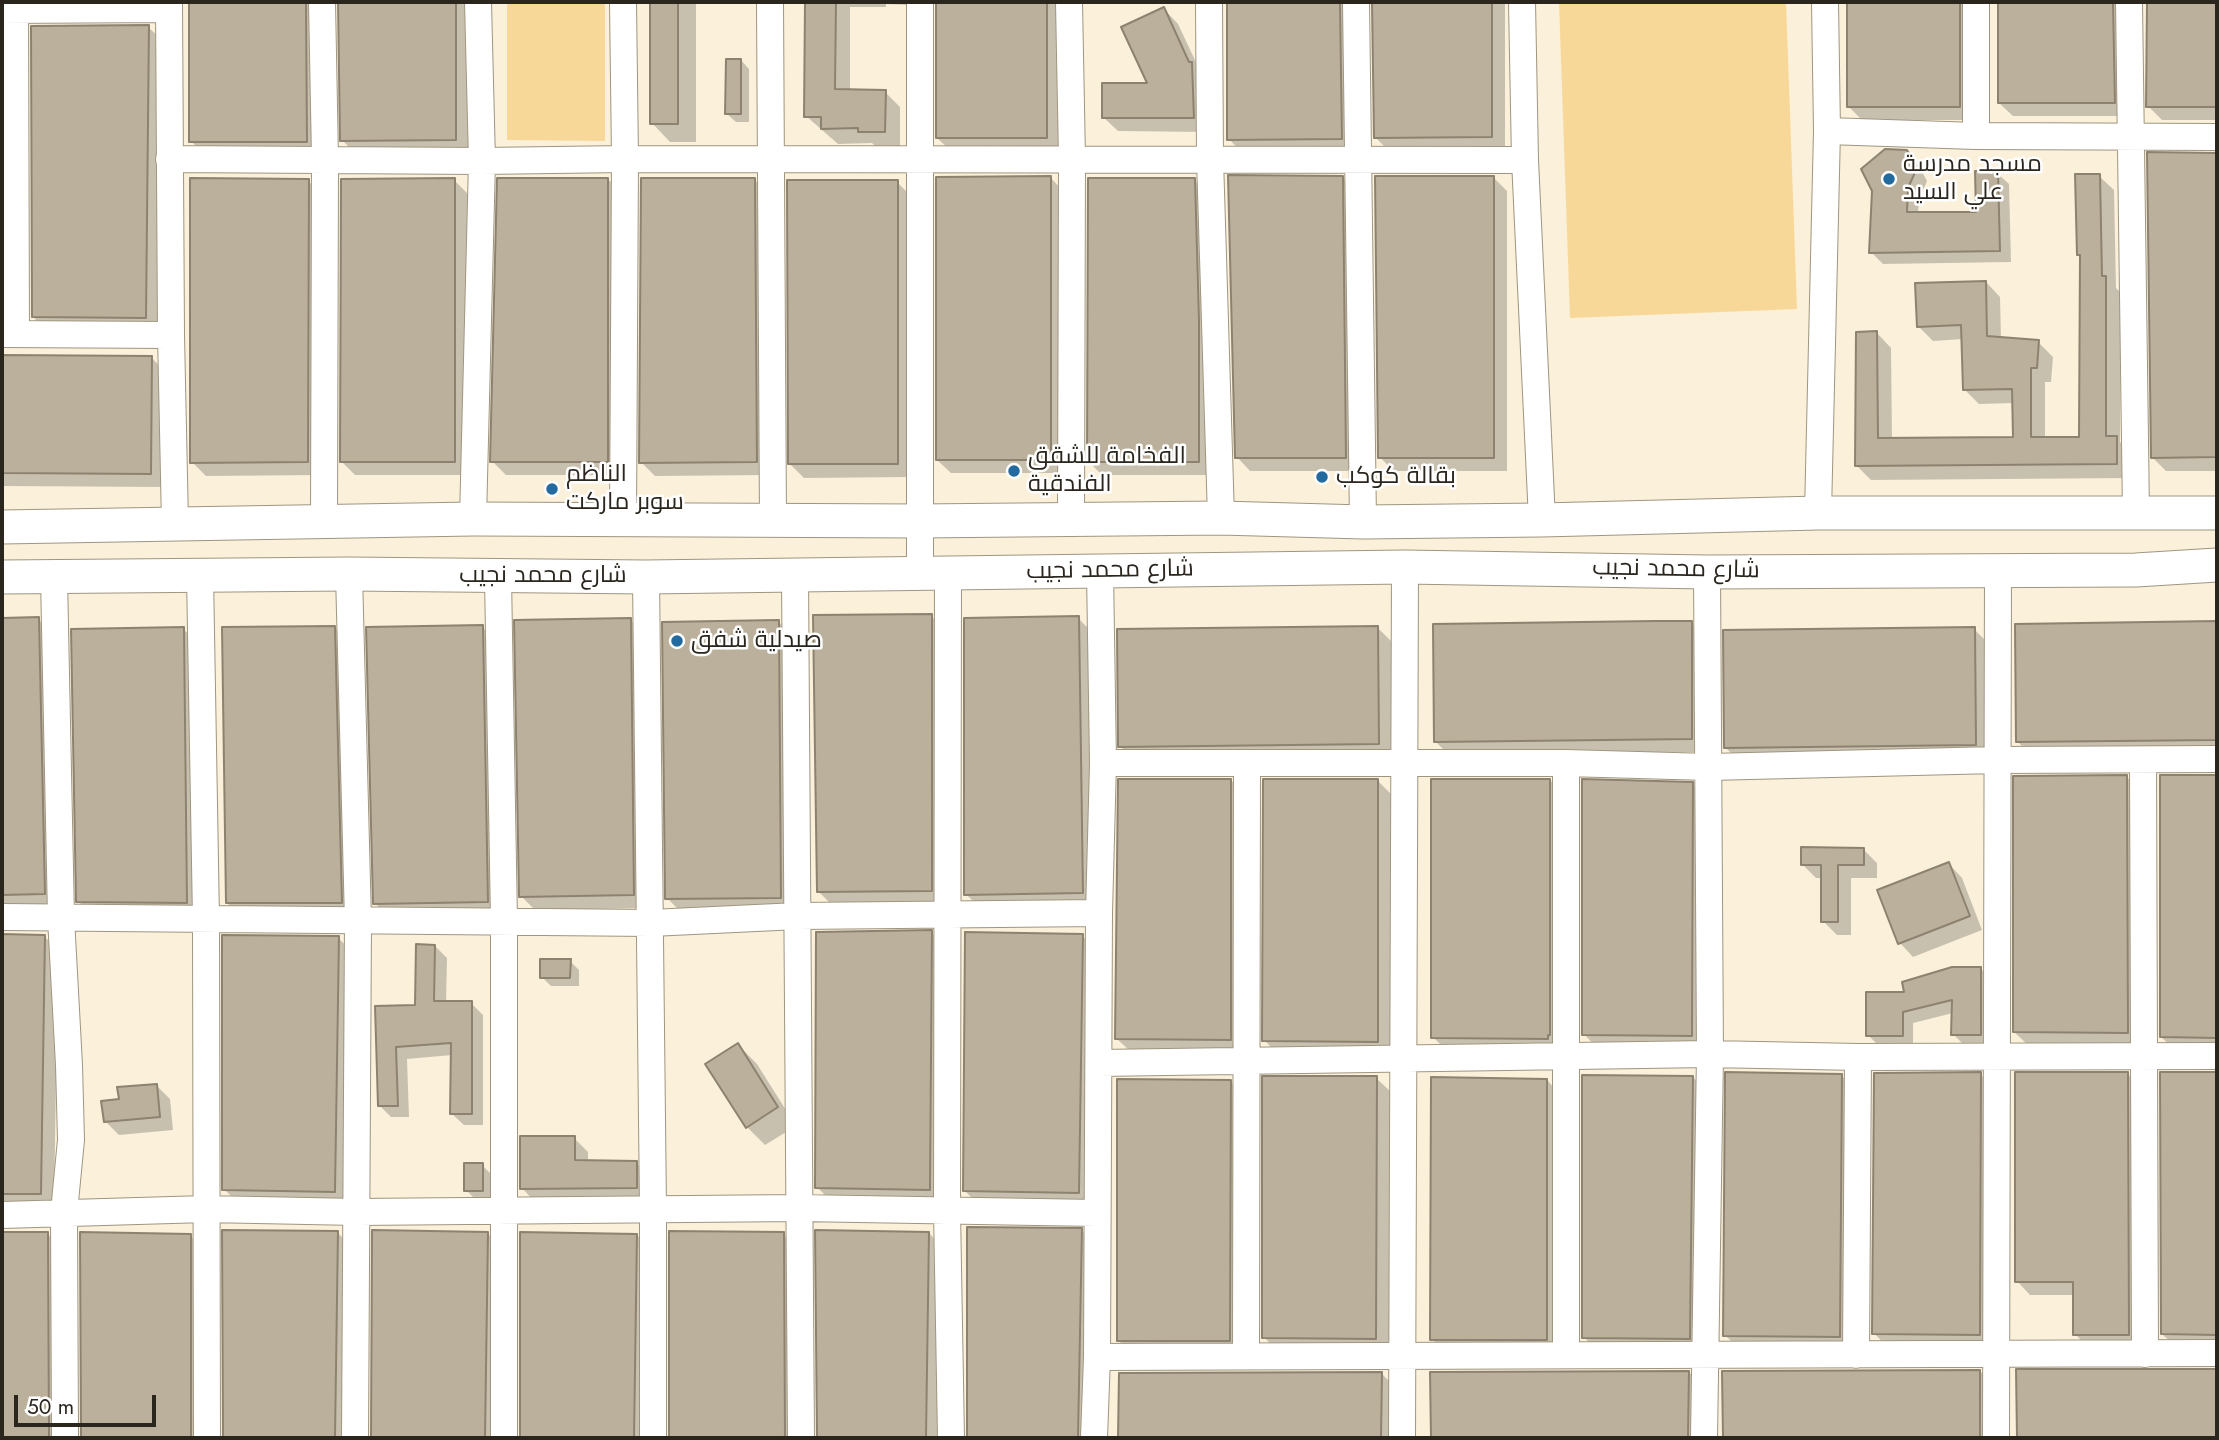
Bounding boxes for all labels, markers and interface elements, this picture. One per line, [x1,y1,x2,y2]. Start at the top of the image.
place label: مسجد مدرسة علي السيد [1903,151,2042,207]
marker: مسجد مدرسة علي السيد [1881,171,1897,187]
place label: الفخامة للشقق الفندقية [1028,443,1186,499]
place label: الناظم سوبر ماركت [566,461,684,517]
marker: الفخامة للشقق الفندقية [1006,463,1022,479]
place label: بقالة كوكب [1336,463,1456,491]
marker: بقالة كوكب [1314,469,1330,485]
marker: الناظم سوبر ماركت [544,481,560,497]
street label: شارع محمد نجيب [1592,554,1760,586]
street label: شارع محمد نجيب [1026,555,1194,587]
street label: شارع محمد نجيب [459,562,627,590]
place label: صيدلية شفق [691,627,822,655]
marker: صيدلية شفق [669,633,685,649]
scale bar [18,1380,159,1424]
text: 50 m [27,1392,74,1422]

